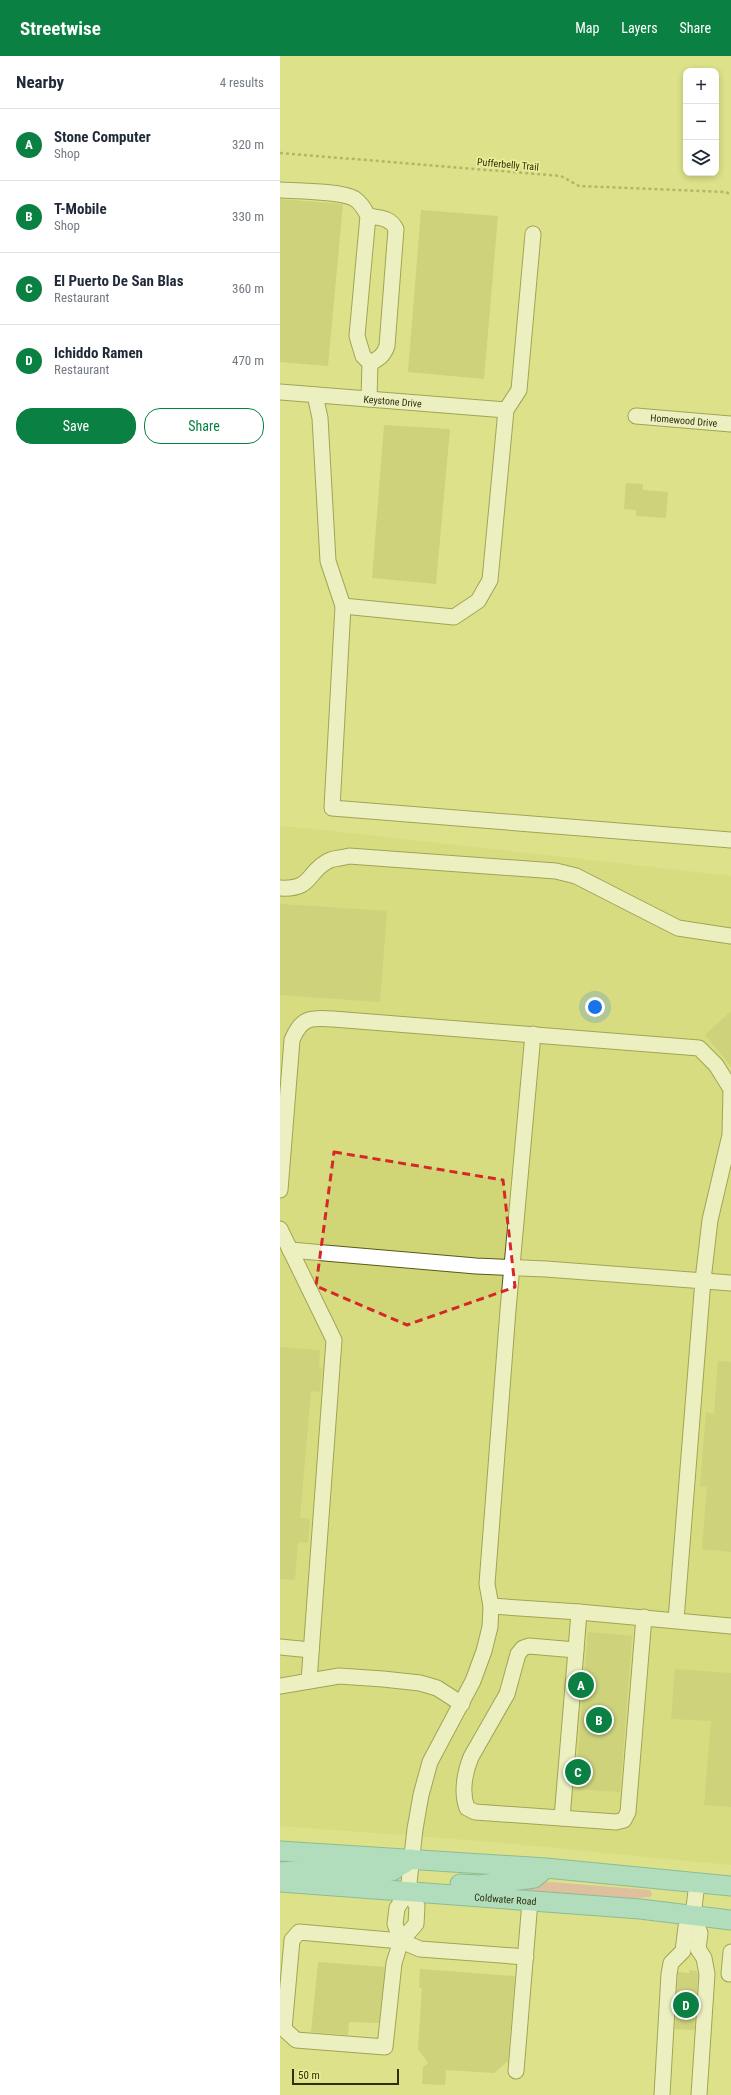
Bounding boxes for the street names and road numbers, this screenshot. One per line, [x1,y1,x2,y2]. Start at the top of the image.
street label: Pufferbelly Trail [477,156,539,173]
street label: Keystone Drive [363,394,422,409]
street label: Homewood Drive [650,412,718,429]
street label: Coldwater Road [474,1892,537,1907]

